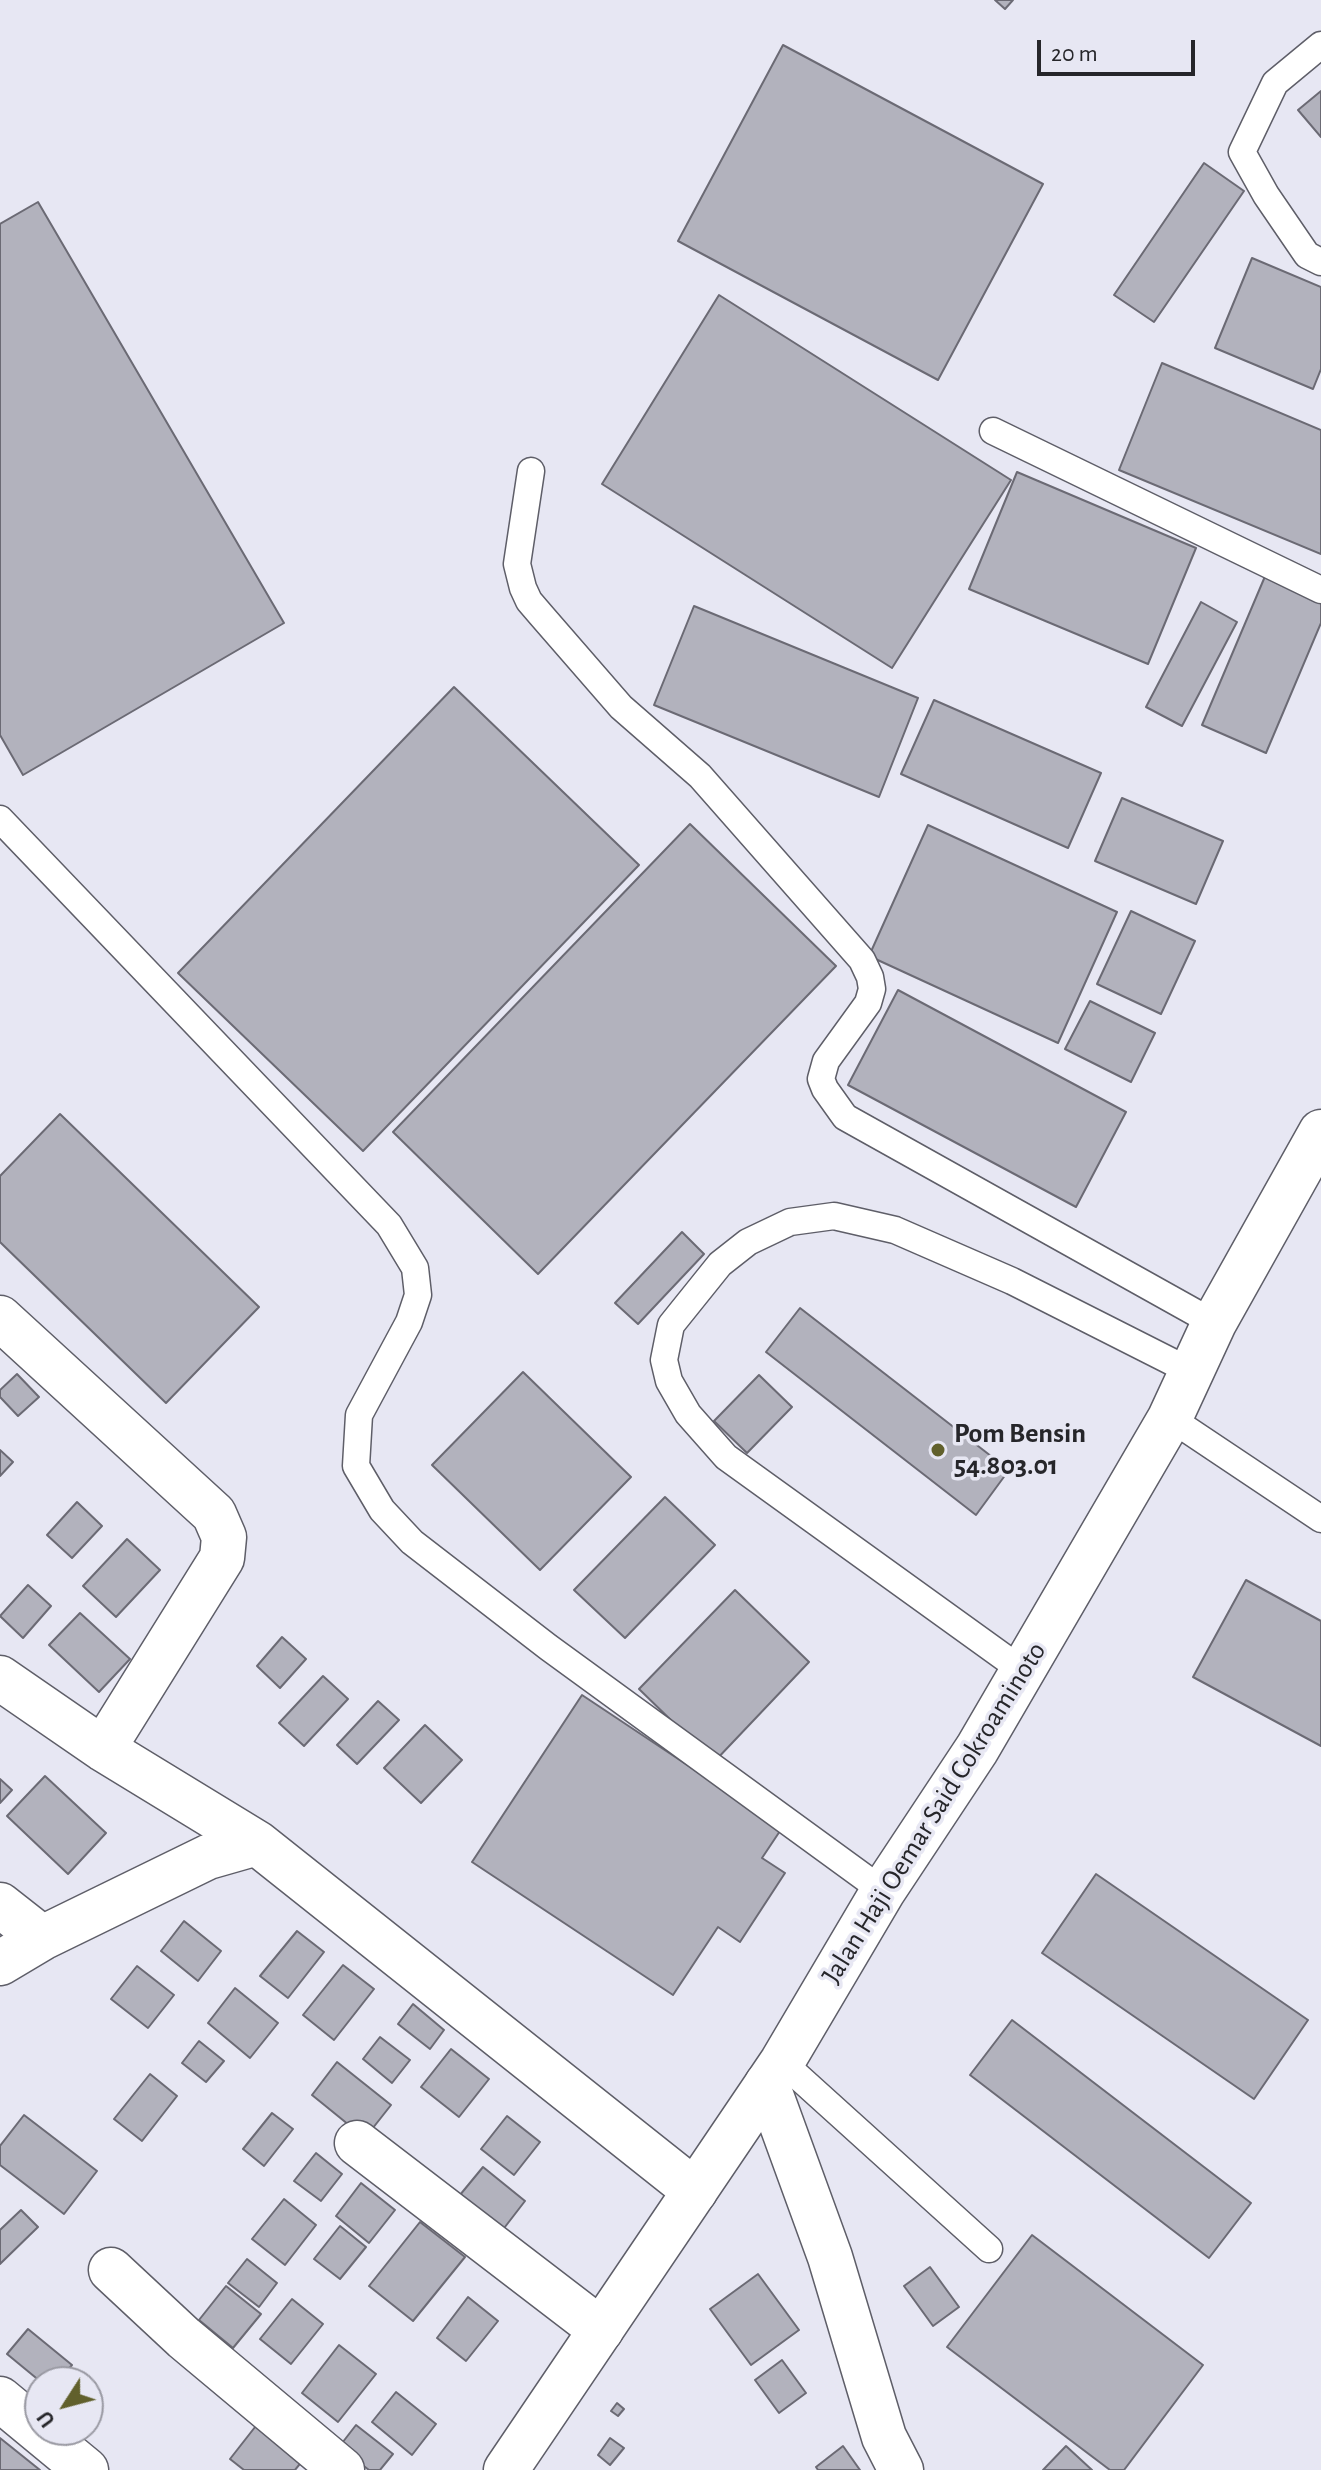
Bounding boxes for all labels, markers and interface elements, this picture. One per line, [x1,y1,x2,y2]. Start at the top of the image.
scale bar [1041,24,1199,74]
text: 20 m [1051,42,1098,66]
place label: Pom Bensin 54.803.01 [954,1417,1086,1483]
marker: Pom Bensin 54.803.01 [929,1441,947,1459]
street label: Jalan Haji Oemar Said Cokroaminoto [815,1636,1053,1990]
north arrow [24,2366,104,2446]
text: U [33,2407,59,2431]

